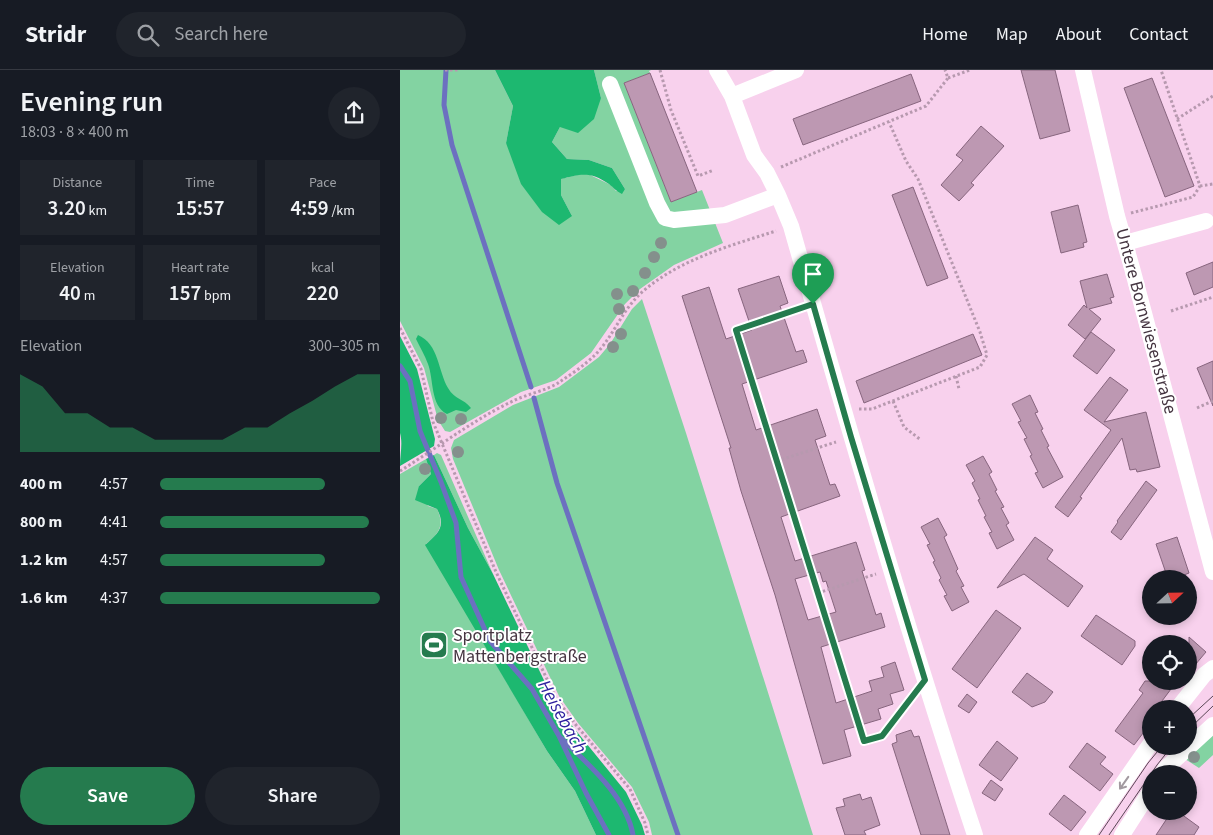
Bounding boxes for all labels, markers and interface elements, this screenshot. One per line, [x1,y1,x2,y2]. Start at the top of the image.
search box [116,12,466,57]
text: Stridr [25,17,86,52]
icon: search [134,21,162,49]
text: Search here [174,21,268,48]
text: Home [922,22,968,47]
text: Map [996,22,1028,47]
text: About [1056,22,1101,47]
text: Contact [1129,22,1188,47]
text: Evening run [20,82,163,122]
button: share [328,87,380,139]
text: 18:03 · 8 × 400 m [20,121,129,143]
text: Distance [52,173,102,193]
text: Time [185,173,215,193]
text: Pace [309,173,336,193]
text: 3.20 [48,193,86,223]
text: 15:57 [176,193,224,223]
text: 4:59 [290,193,329,223]
text: km [86,201,107,221]
text: /km [329,201,355,221]
street label: Untere Bornwiesenstraße [1109,225,1183,417]
pin [792,253,834,304]
text: Elevation [50,258,105,278]
text: Heart rate [171,258,229,278]
text: kcal [311,258,334,278]
icon: arrive [799,260,827,288]
text: 40 [59,278,81,308]
text: 157 [169,278,201,308]
text: 220 [306,278,339,308]
text: m [81,286,95,306]
text: bpm [201,286,231,306]
text: Elevation [20,335,82,357]
text: 300–305 m [308,335,380,357]
text: 400 m [20,473,62,495]
text: 4:57 [100,473,128,495]
text: 800 m [20,511,62,533]
text: 4:41 [100,511,128,533]
text: 1.2 km [20,549,67,571]
text: 4:57 [100,549,128,571]
north arrow [1142,570,1198,625]
map controls [1142,570,1197,820]
text: 1.6 km [20,587,67,609]
text: 4:37 [100,587,128,609]
place label: Sportplatz Mattenbergstraße [453,623,587,669]
sports icon: Sportplatz Mattenbergstraße [419,630,449,660]
button: locate [1142,635,1197,690]
water label: Heisebach [531,675,593,759]
button: + [1142,700,1197,755]
button: − [1142,765,1197,820]
button: Save [20,767,195,825]
button: Share [205,767,380,825]
one-way arrow [1118,775,1128,789]

